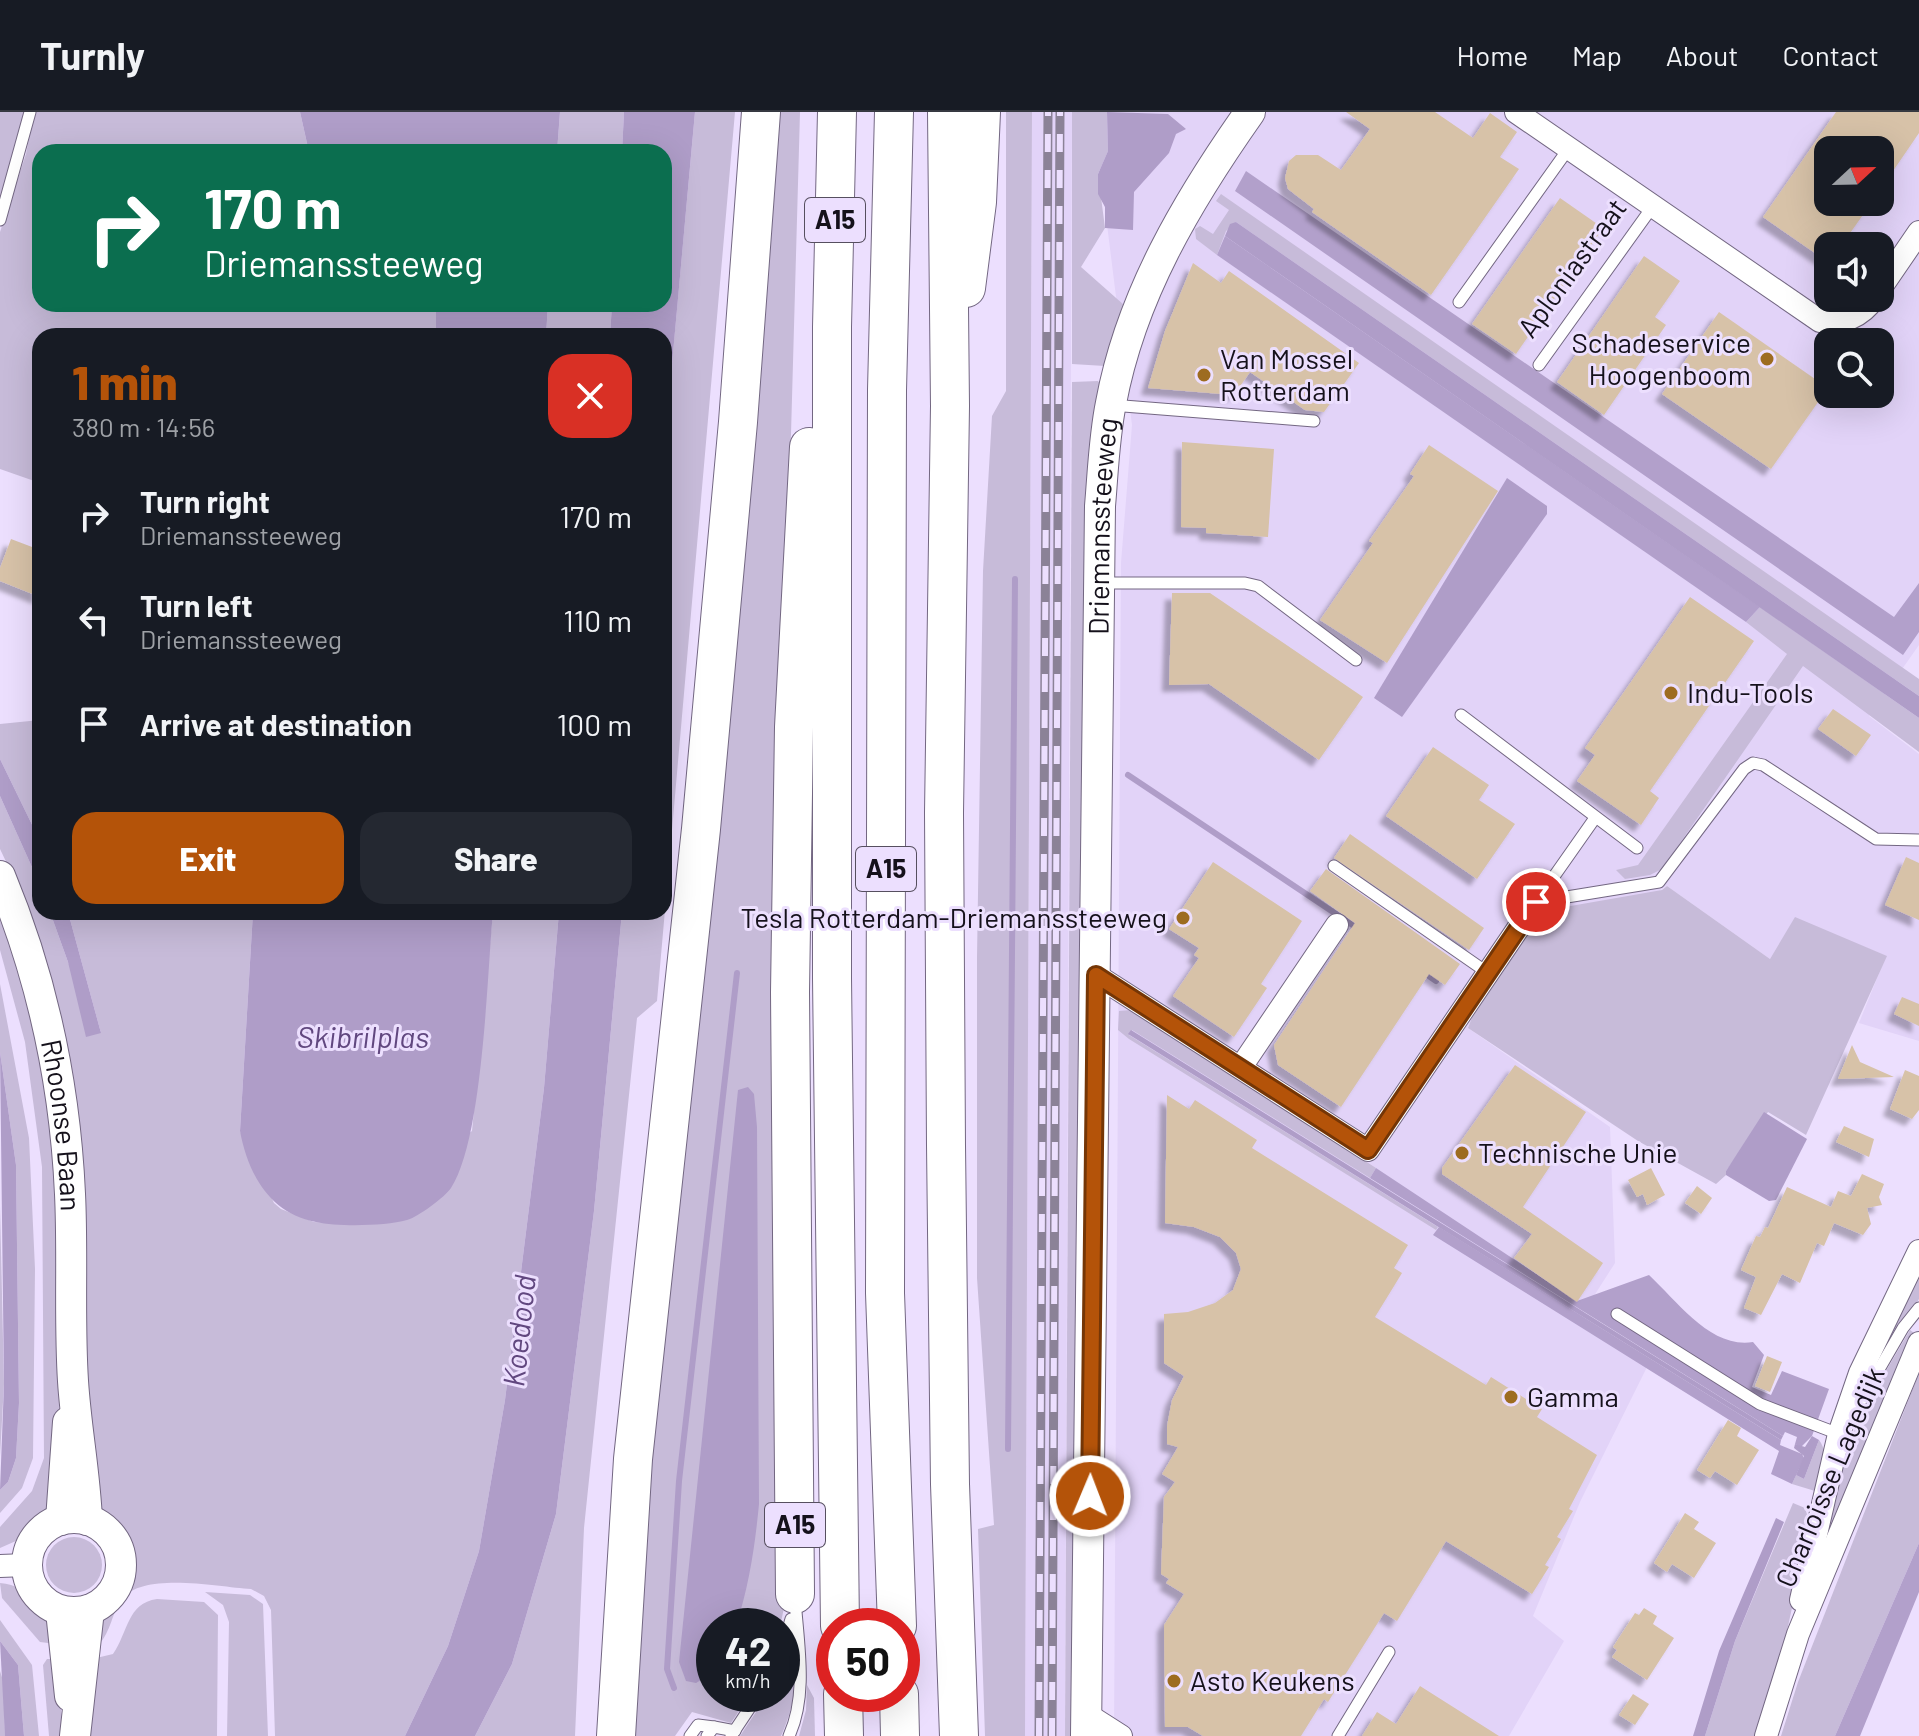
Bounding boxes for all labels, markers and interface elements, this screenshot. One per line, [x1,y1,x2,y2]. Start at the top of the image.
text: Turnly [40,32,145,78]
text: Home [1457,38,1528,72]
text: Map [1572,38,1622,72]
text: About [1666,38,1738,72]
text: Contact [1782,38,1879,72]
north arrow [1814,136,1894,216]
map controls [1814,136,1894,408]
text: 170 m [204,173,341,240]
icon: right [72,176,176,280]
street label: Aploniastraat [1509,191,1633,343]
road number: A15 [805,198,865,242]
button: sound [1814,232,1894,312]
text: Driemanssteeweg [204,241,484,284]
place label: Schadeservice Hoogenboom [1572,325,1751,391]
button: search [1814,328,1894,408]
place label: Van Mossel Rotterdam [1220,341,1353,407]
marker: Schadeservice Hoogenboom [1758,350,1776,368]
text: 1 min [72,352,178,410]
button: close [548,354,632,438]
marker: Van Mossel Rotterdam [1195,366,1213,384]
text: 380 m · 14:56 [72,411,215,442]
street label: Driemanssteeweg [1081,415,1124,635]
text: Turn right [140,483,270,519]
icon: right [72,494,116,538]
text: 170 m [560,498,632,534]
text: Driemanssteeweg [140,519,342,550]
text: Turn left [140,587,253,623]
icon: left [72,598,116,642]
text: 110 m [563,602,632,638]
text: Driemanssteeweg [140,623,342,654]
place label: Indu-Tools [1687,675,1813,709]
marker: Indu-Tools [1662,684,1680,702]
icon: arrive [72,702,116,746]
text: Arrive at destination [140,706,412,742]
text: 100 m [557,706,632,742]
button: Exit [72,812,344,904]
button: Share [360,812,632,904]
road number: A15 [856,847,916,891]
pin [1502,868,1570,936]
icon: arrive [1514,880,1558,924]
place label: Tesla Rotterdam-Driemanssteeweg [740,900,1167,934]
marker: Tesla Rotterdam-Driemanssteeweg [1174,909,1192,927]
water label: Skibrilplas [297,1018,429,1054]
street label: Rhoonse Baan [35,1036,89,1212]
place label: Technische Unie [1478,1135,1678,1169]
marker: Technische Unie [1453,1144,1471,1162]
water label: Koedood [494,1273,542,1388]
street label: Charloisse Lagedijk [1767,1361,1891,1592]
place label: Gamma [1527,1379,1619,1413]
marker: Gamma [1502,1388,1520,1406]
position arrow [1048,1454,1132,1538]
road number: A15 [765,1503,825,1547]
speed limit sign: 50 [816,1608,920,1712]
text: 42 [725,1626,771,1674]
place label: Asto Keukens [1190,1663,1355,1697]
text: km/h [725,1668,771,1692]
marker: Asto Keukens [1165,1672,1183,1690]

